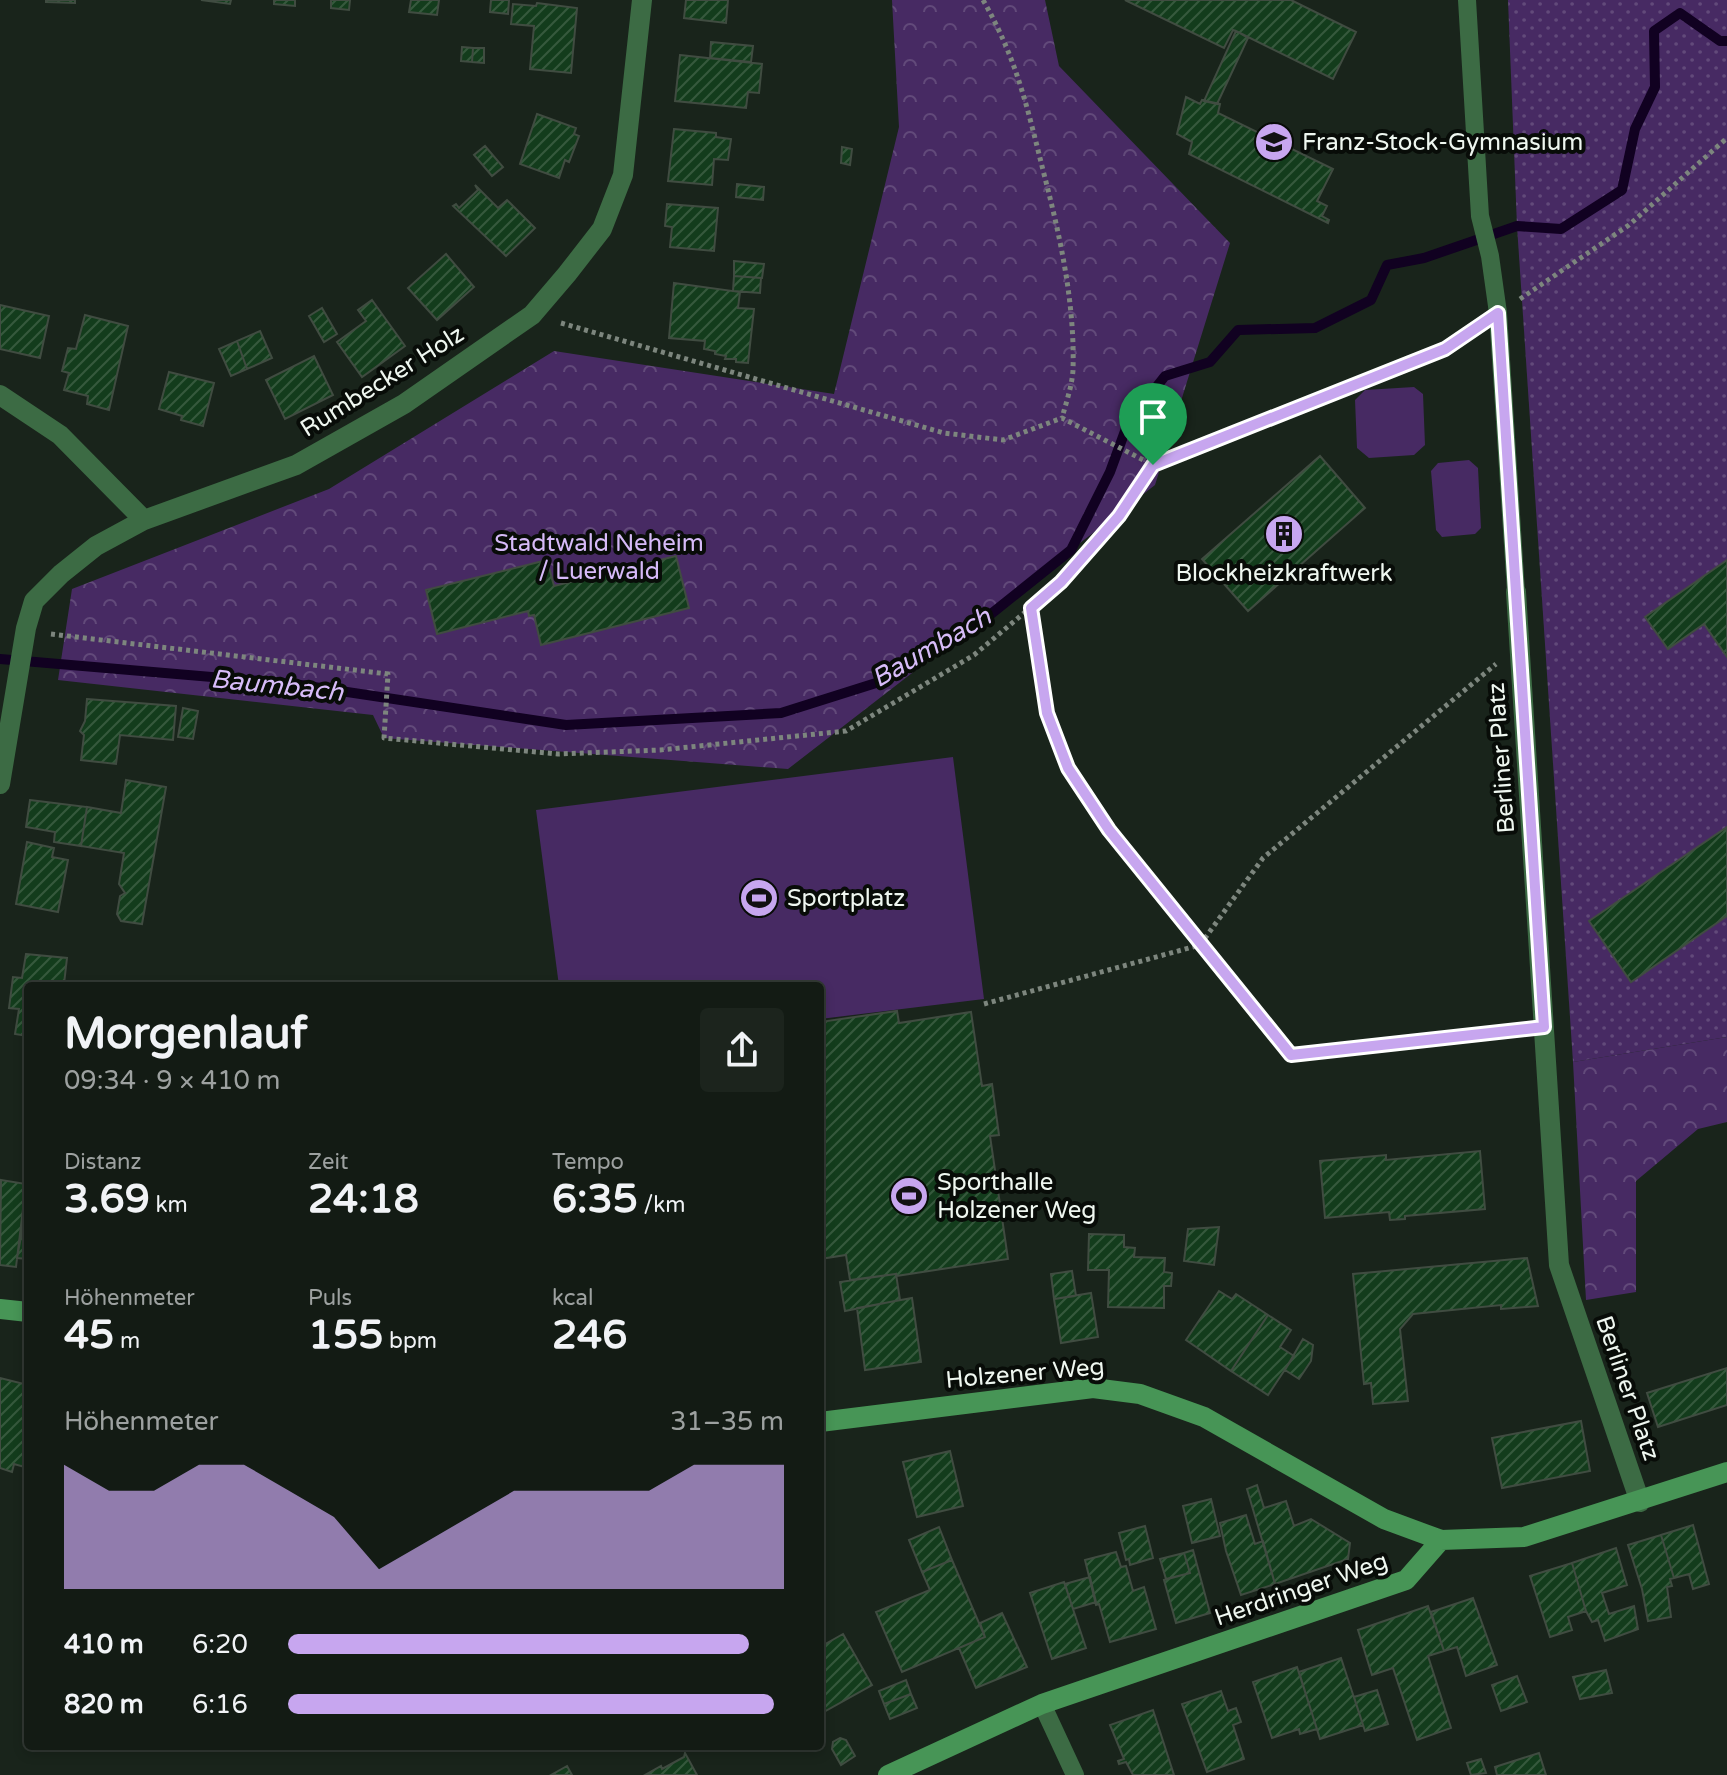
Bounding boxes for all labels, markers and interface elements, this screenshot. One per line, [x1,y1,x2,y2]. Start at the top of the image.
school or university icon: Franz-Stock-Gymnasium [1253,121,1295,163]
place label: Franz-Stock-Gymnasium [1302,128,1583,157]
street label: Rumbecker Holz [295,319,469,443]
pin [1119,383,1187,465]
icon: arrive [1131,395,1175,439]
building icon: Blockheizkraftwerk [1263,513,1305,555]
park label: Stadtwald Neheim / Luerwald [494,529,704,586]
place label: Blockheizkraftwerk [1175,559,1393,588]
water label: Baumbach [866,600,998,694]
water label: Baumbach [209,663,346,708]
street label: Berliner Platz [1482,682,1521,834]
sports icon: Sportplatz [738,877,780,919]
place label: Sportplatz [787,884,905,913]
text: Morgenlauf [64,1008,307,1061]
button: share [700,1008,784,1092]
text: 09:34 · 9 × 410 m [64,1065,280,1096]
text: Distanz [64,1149,141,1175]
text: Zeit [308,1149,348,1175]
text: Tempo [552,1149,624,1175]
place label: Sporthalle Holzener Weg [937,1168,1096,1225]
text: 3.69 [64,1175,150,1223]
text: 24:18 [308,1175,419,1223]
text: 6:35 [552,1175,638,1223]
sports icon: Sporthalle Holzener Weg [888,1175,930,1217]
text: km [150,1192,188,1218]
text: /km [638,1192,685,1218]
text: Höhenmeter [64,1285,195,1311]
text: Puls [308,1285,352,1311]
text: kcal [552,1285,593,1311]
text: 45 [64,1311,114,1359]
text: 155 [308,1311,383,1359]
text: 246 [552,1311,627,1359]
street label: Berliner Platz [1589,1312,1666,1464]
text: m [114,1328,140,1354]
text: bpm [383,1328,437,1354]
street label: Holzener Weg [944,1352,1106,1395]
text: Höhenmeter [64,1406,218,1437]
text: 31–35 m [670,1406,784,1437]
street label: Herdringer Weg [1211,1546,1392,1633]
text: 410 m [64,1629,144,1660]
text: 6:20 [192,1629,248,1660]
text: 820 m [64,1689,144,1720]
text: 6:16 [192,1689,248,1720]

